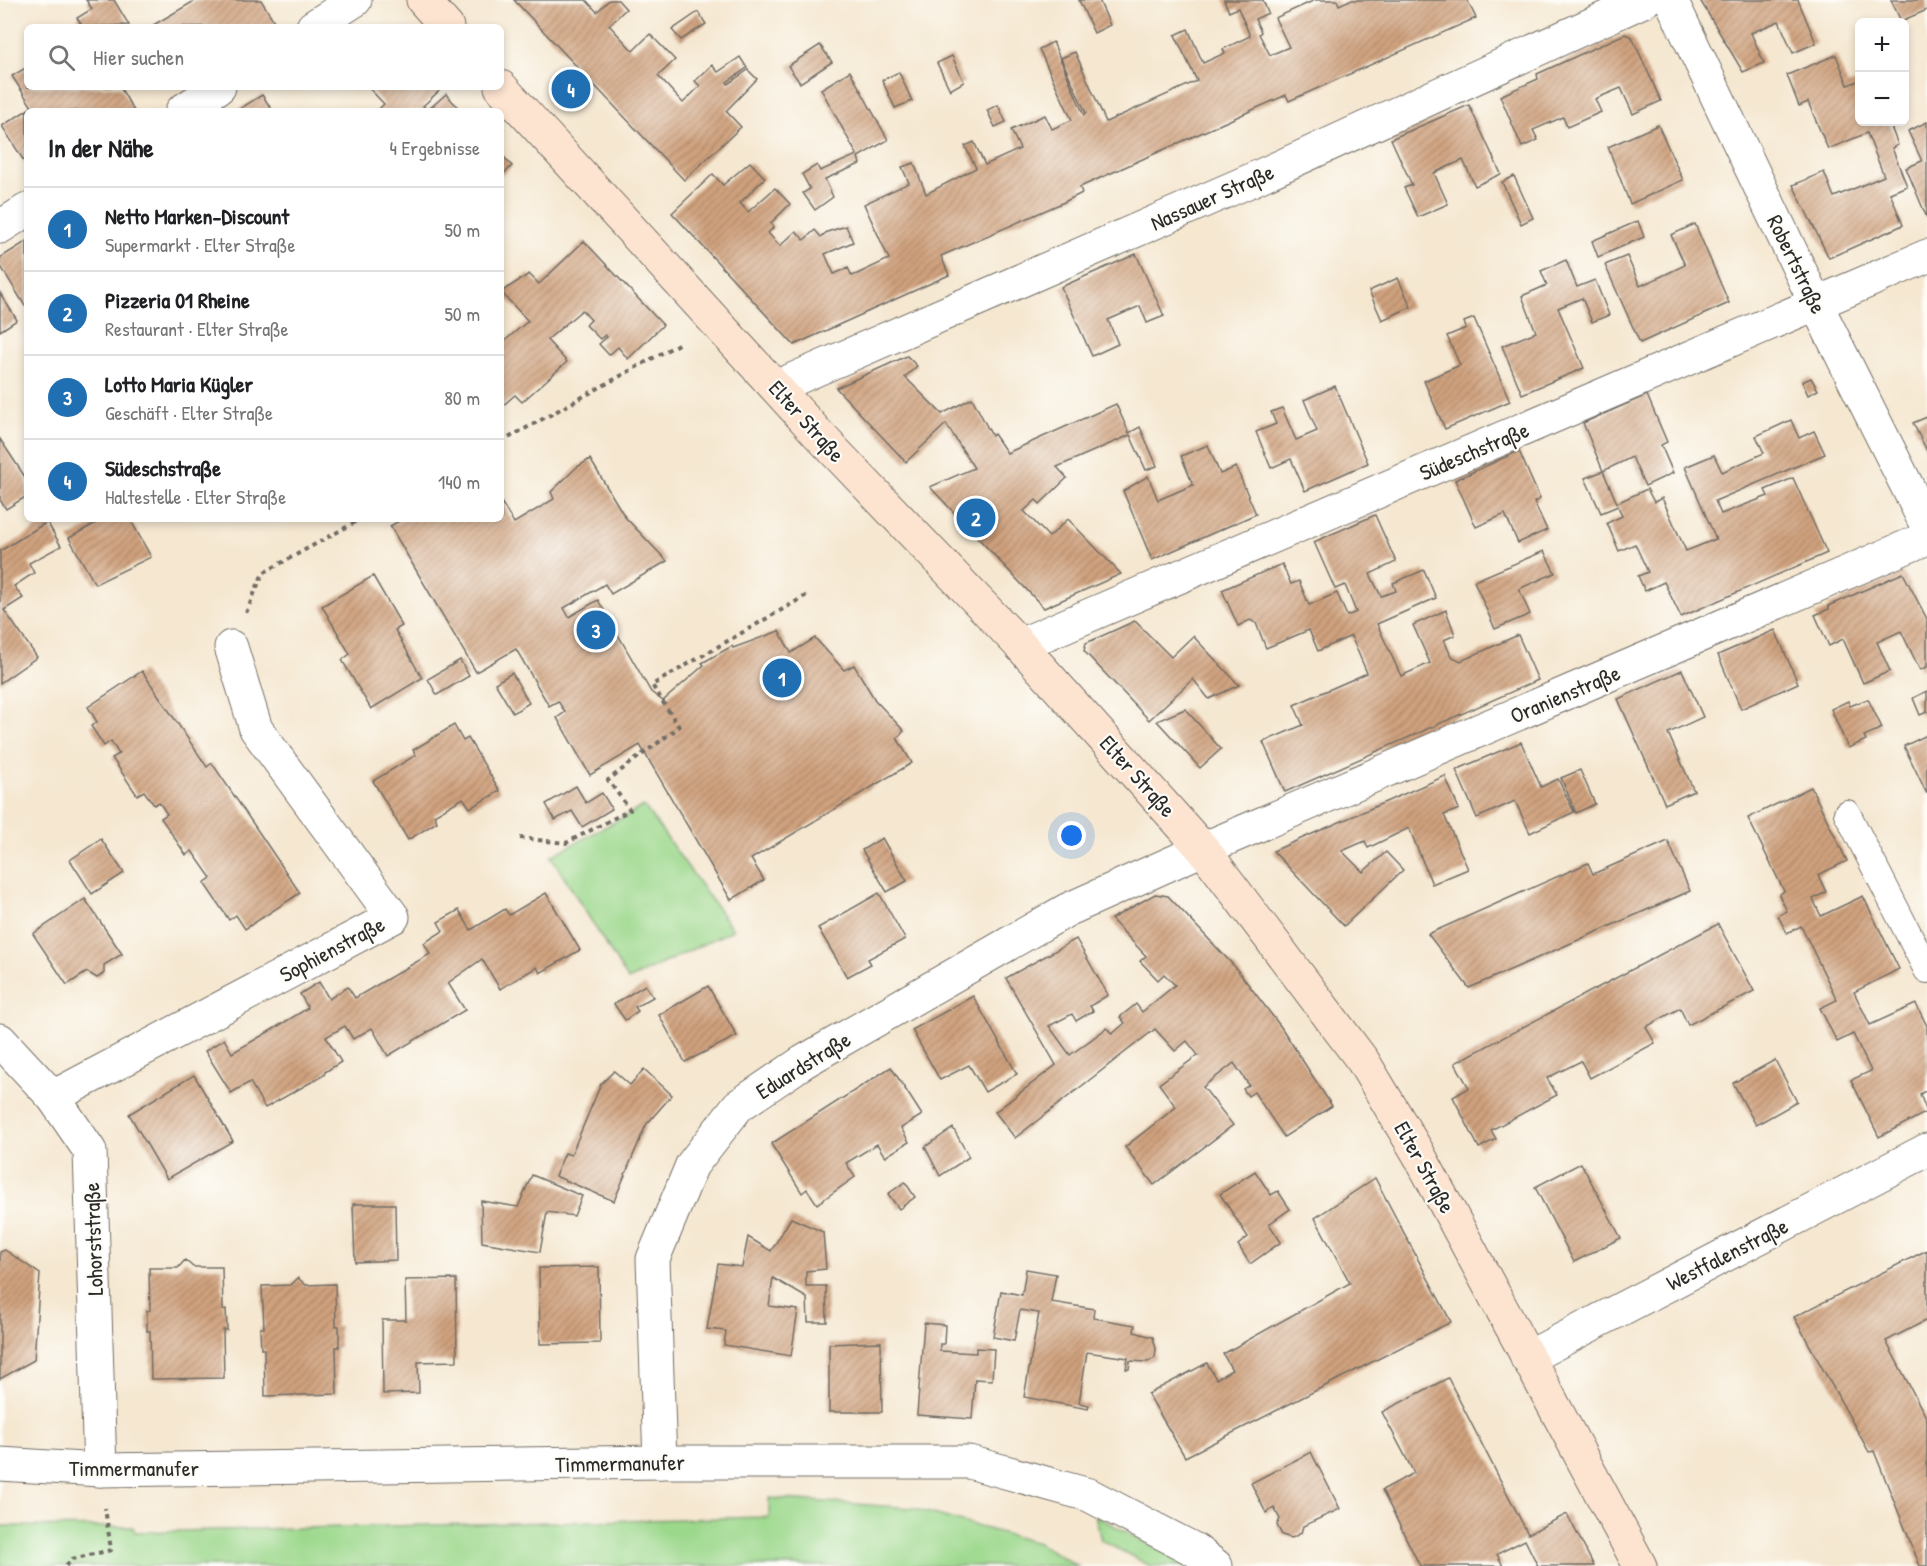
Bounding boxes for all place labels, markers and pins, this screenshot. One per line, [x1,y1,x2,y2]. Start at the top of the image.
pin: 4 [552,66,590,112]
pin: 2 [956,496,996,540]
pin: 3 [576,608,616,652]
pin: 1 [762,656,802,700]

